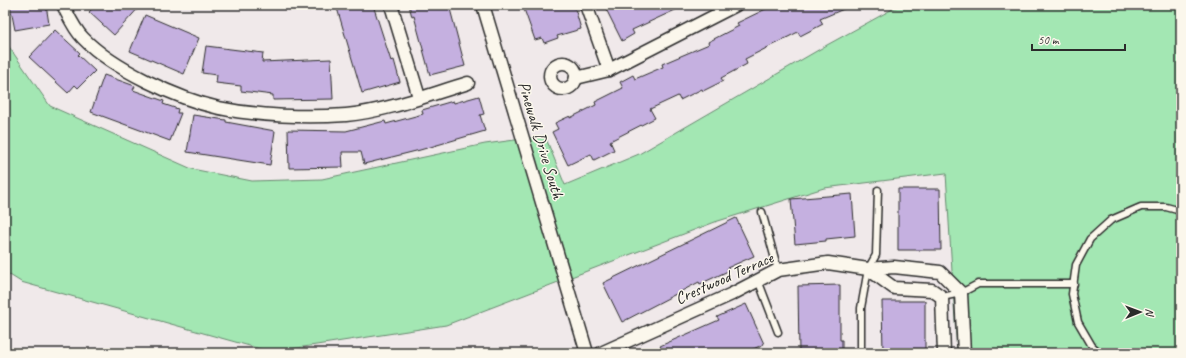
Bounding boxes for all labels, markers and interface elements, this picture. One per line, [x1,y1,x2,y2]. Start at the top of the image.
scale bar [1032,26,1125,52]
text: 50 m [1038,32,1060,48]
street label: Pinewalk Drive South [513,79,569,202]
street label: Crestwood Terrace [672,246,778,309]
north arrow [1120,292,1160,332]
text: N [1143,308,1157,318]

